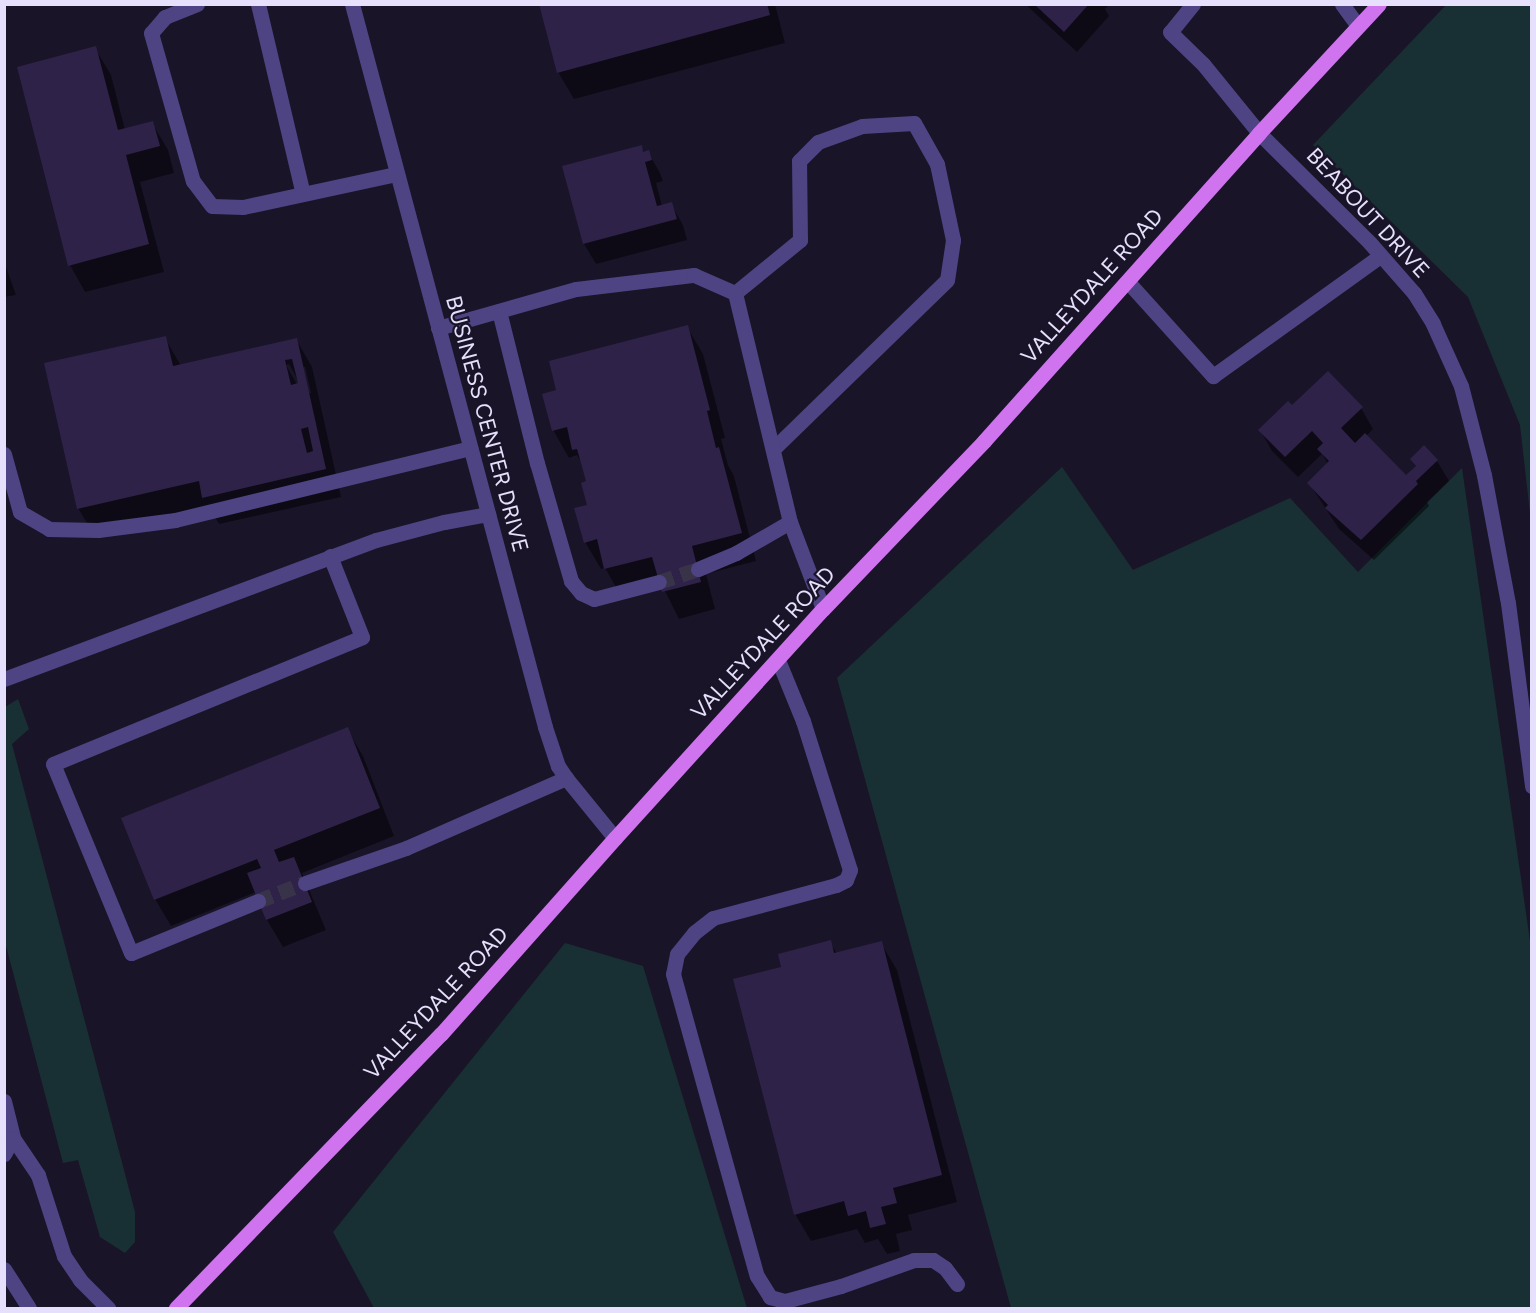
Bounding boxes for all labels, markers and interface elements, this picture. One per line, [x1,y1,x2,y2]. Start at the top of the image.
street label: BEABOUT DRIVE [1301,143,1435,283]
street label: VALLEYDALE ROAD [1016,203,1168,369]
street label: BUSINESS CENTER DRIVE [440,293,534,555]
street label: VALLEYDALE ROAD [685,561,841,725]
street label: VALLEYDALE ROAD [358,921,514,1085]

